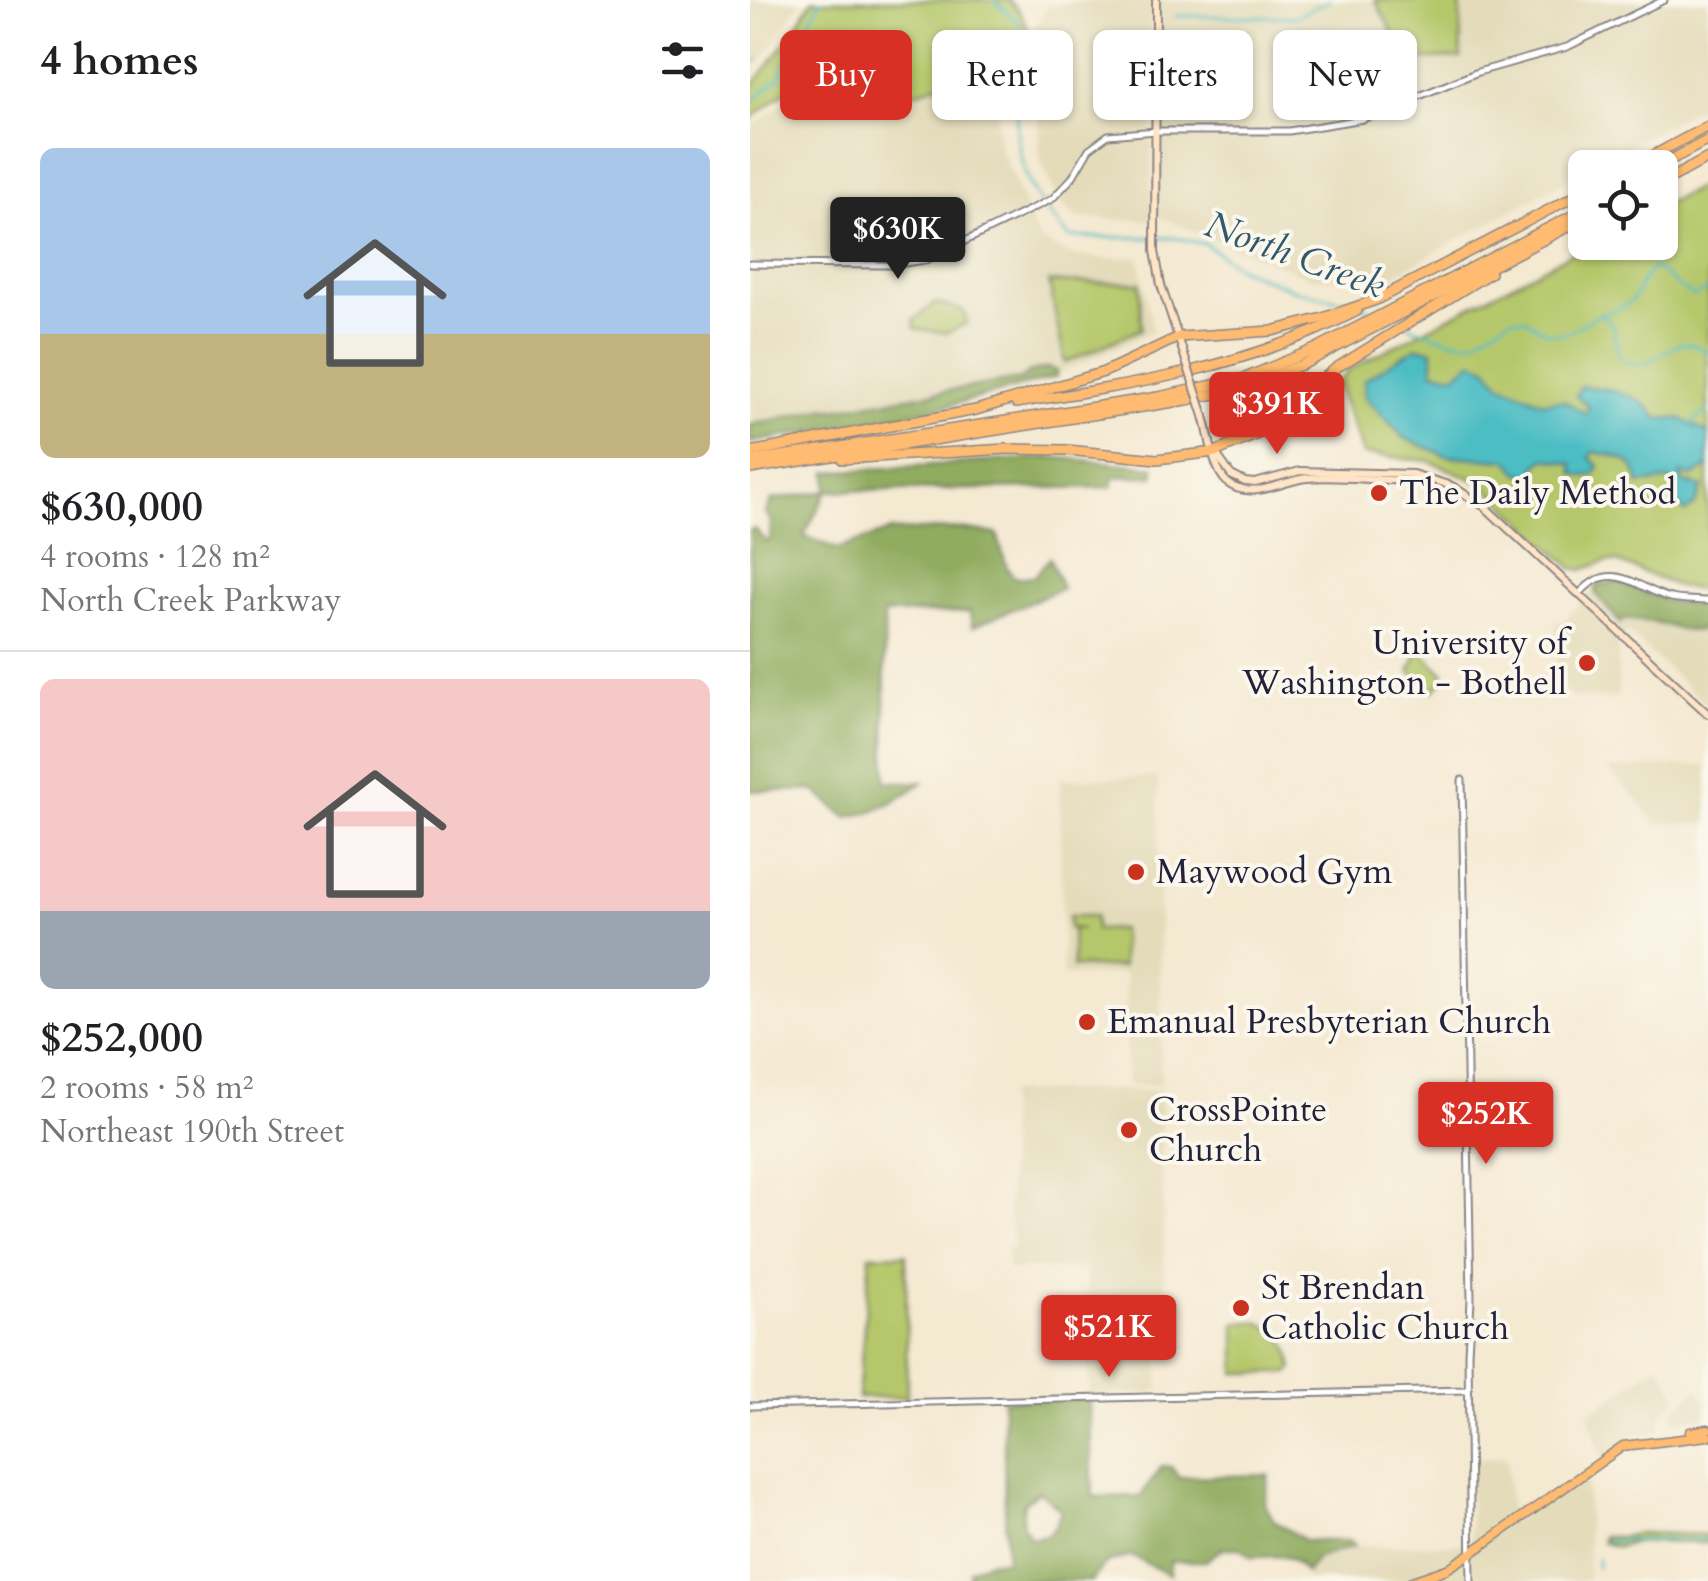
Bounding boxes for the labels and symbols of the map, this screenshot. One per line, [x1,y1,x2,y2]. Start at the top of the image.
pin: $630K [828,197,968,282]
water label: North Creek [1198,199,1392,312]
pin: $391K [1207,372,1347,457]
place label: The Daily Method [1399,469,1676,517]
marker: The Daily Method [1368,482,1390,504]
place label: University of Washington - Bothell [1241,619,1572,707]
marker: University of Washington - Bothell [1576,652,1598,674]
place label: Maywood Gym [1156,848,1393,896]
marker: Maywood Gym [1125,861,1147,883]
place label: Emanual Presbyterian Church [1107,998,1551,1046]
marker: Emanual Presbyterian Church [1076,1011,1098,1033]
pin: $252K [1416,1082,1556,1167]
place label: CrossPointe Church [1149,1086,1327,1174]
marker: CrossPointe Church [1118,1119,1140,1141]
place label: St Brendan Catholic Church [1261,1264,1509,1352]
pin: $521K [1039,1295,1179,1380]
marker: St Brendan Catholic Church [1230,1297,1252,1319]

